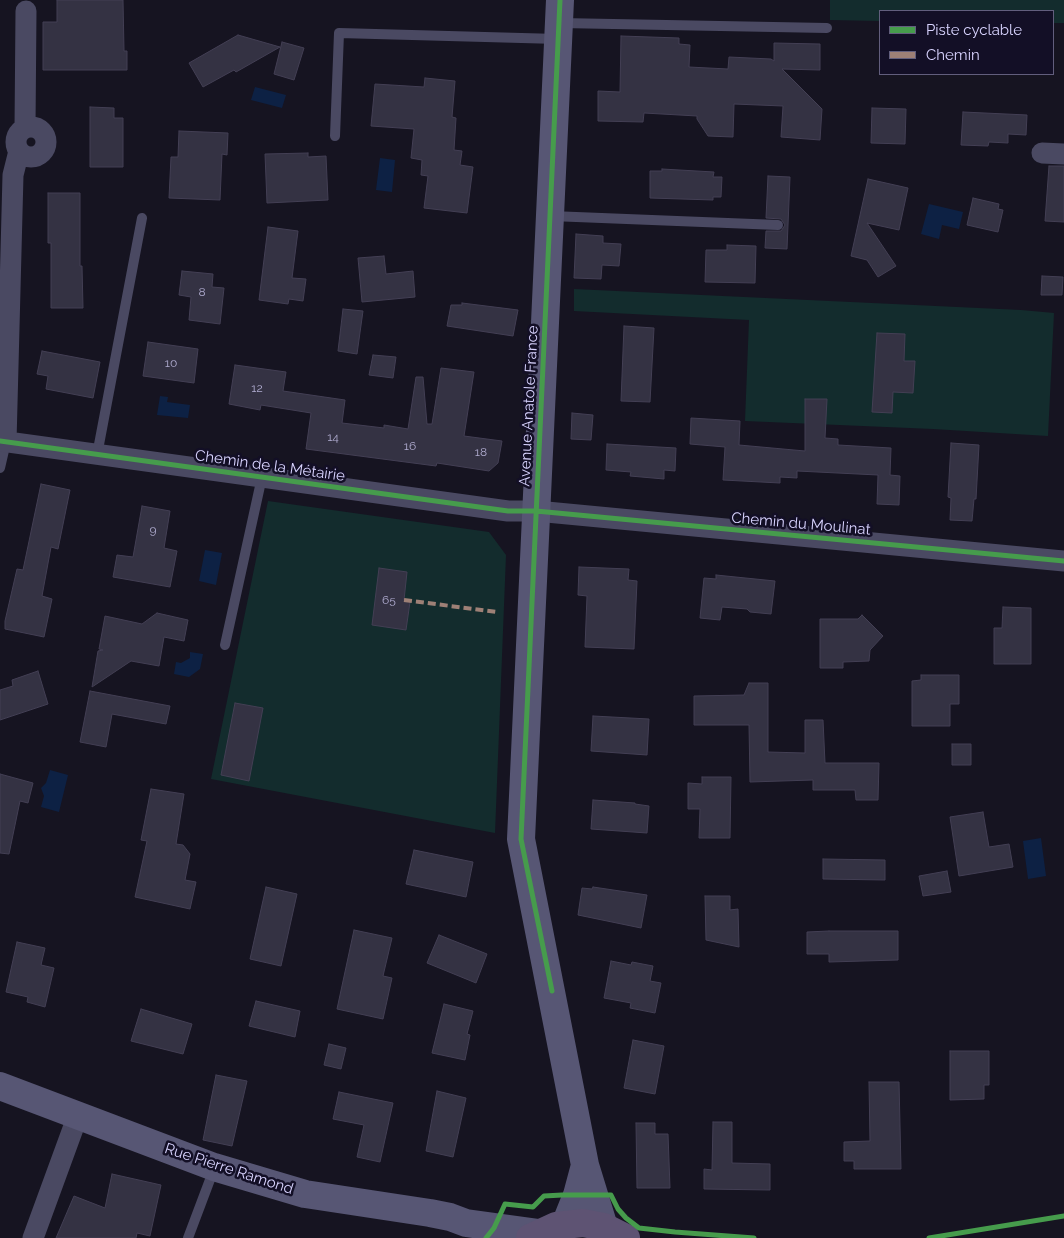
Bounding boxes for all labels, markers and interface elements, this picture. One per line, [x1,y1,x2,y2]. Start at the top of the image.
legend [879,10,1054,75]
text: Piste cyclable [926,21,1022,39]
text: Chemin [926,46,980,64]
house number: 8 [198,285,206,299]
street label: Avenue Anatole France [516,325,542,487]
house number: 10 [165,356,177,370]
house number: 12 [251,381,263,395]
house number: 14 [327,430,339,444]
house number: 16 [404,439,416,453]
house number: 18 [475,445,487,459]
street label: Chemin de la Métairie [194,447,346,485]
street label: Chemin du Moulinat [731,509,871,539]
house number: 9 [149,523,157,537]
house number: 65 [382,593,396,607]
street label: Rue Pierre Ramond [162,1140,296,1198]

